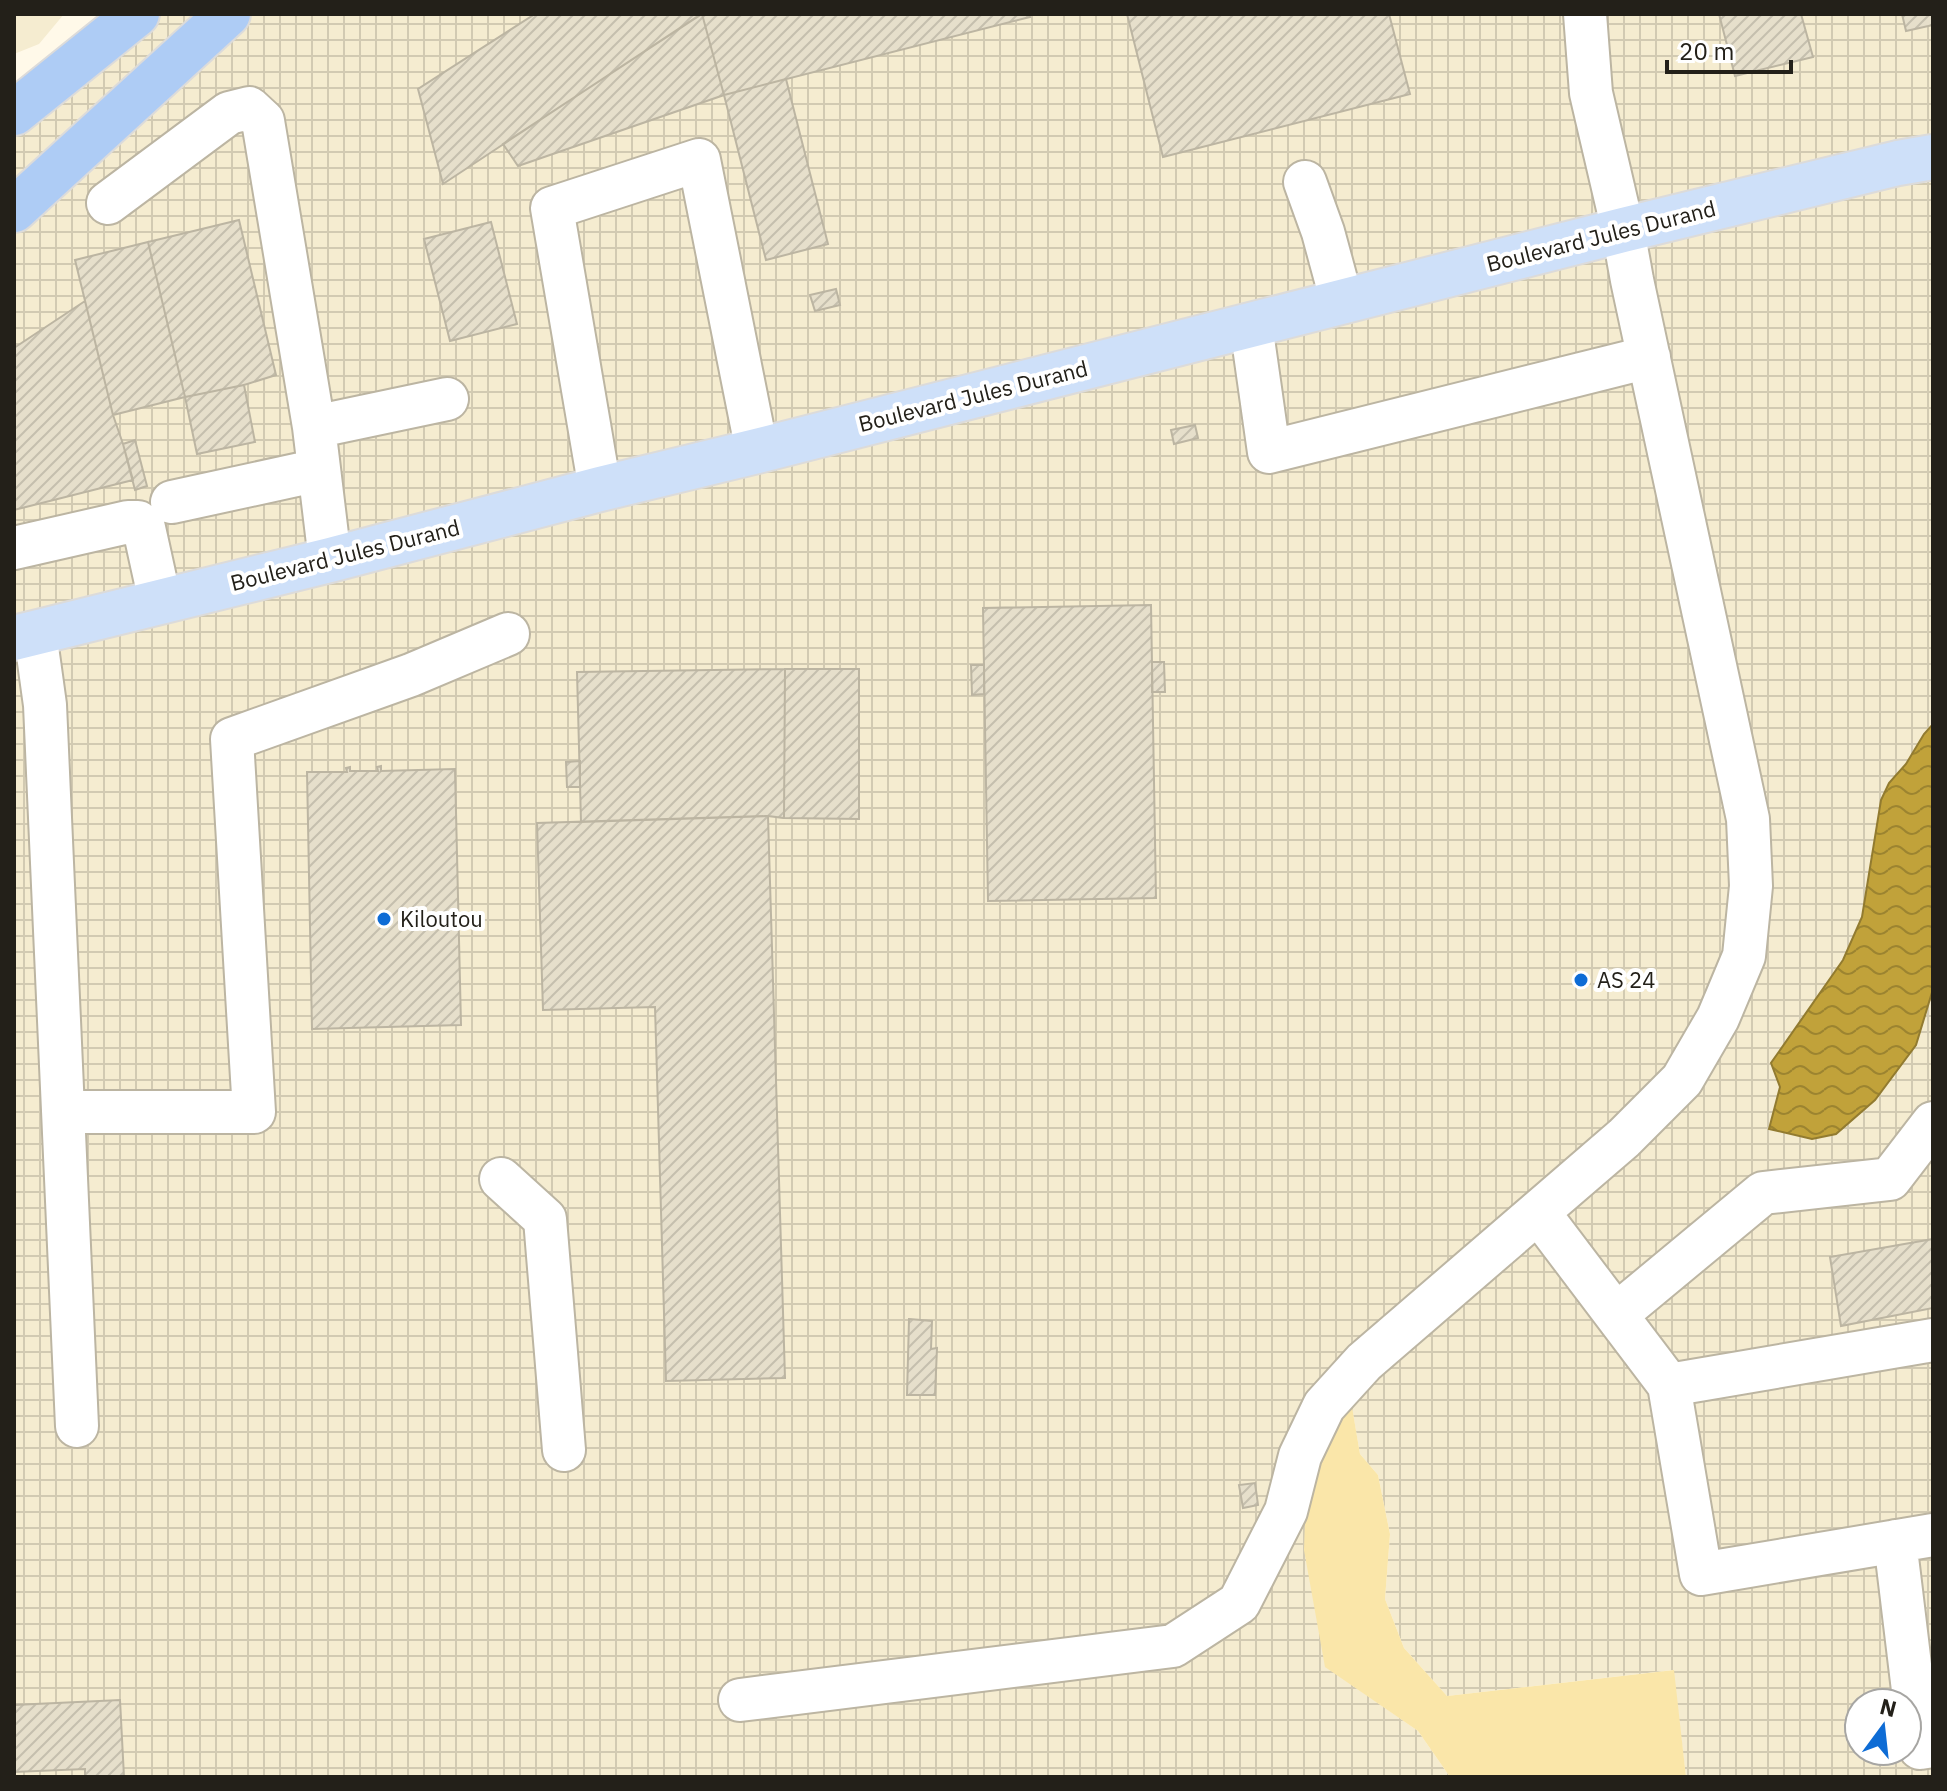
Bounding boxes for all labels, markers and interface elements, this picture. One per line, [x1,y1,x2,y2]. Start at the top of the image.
scale bar [1667,24,1791,74]
text: 20 m [1679,35,1734,67]
street label: Boulevard Jules Durand [1483,193,1719,278]
street label: Boulevard Jules Durand [855,353,1091,438]
street label: Boulevard Jules Durand [227,512,463,597]
place label: Kiloutou [400,904,483,933]
marker: Kiloutou [375,910,393,928]
place label: AS 24 [1597,965,1655,994]
marker: AS 24 [1572,971,1590,989]
north arrow [1843,1687,1923,1767]
text: N [1877,1691,1900,1723]

